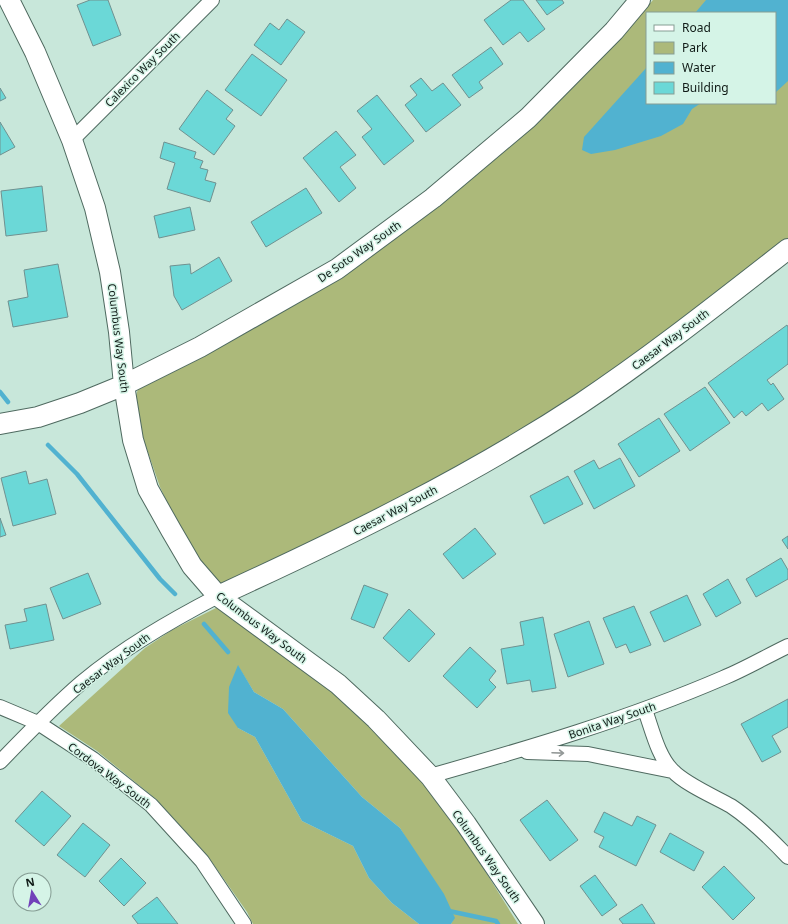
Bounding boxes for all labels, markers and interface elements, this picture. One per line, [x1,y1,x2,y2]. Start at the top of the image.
legend [646,12,776,104]
text: Road [682,19,711,36]
street label: Calexico Way South [101,28,183,110]
text: Park [682,39,708,56]
text: Water [682,59,716,76]
text: Building [682,79,729,96]
street label: De Soto Way South [314,217,404,285]
street label: Columbus Way South [105,282,133,394]
street label: Caesar Way South [628,305,712,373]
street label: Caesar Way South [350,482,440,538]
street label: Columbus Way South [214,588,310,666]
street label: Caesar Way South [69,629,153,697]
street label: Bonita Way South [566,698,658,742]
street label: Cordova Way South [65,739,155,811]
one-way arrow [551,749,564,757]
street label: Columbus Way South [449,807,525,905]
north arrow [12,872,52,912]
text: N [24,873,36,890]

